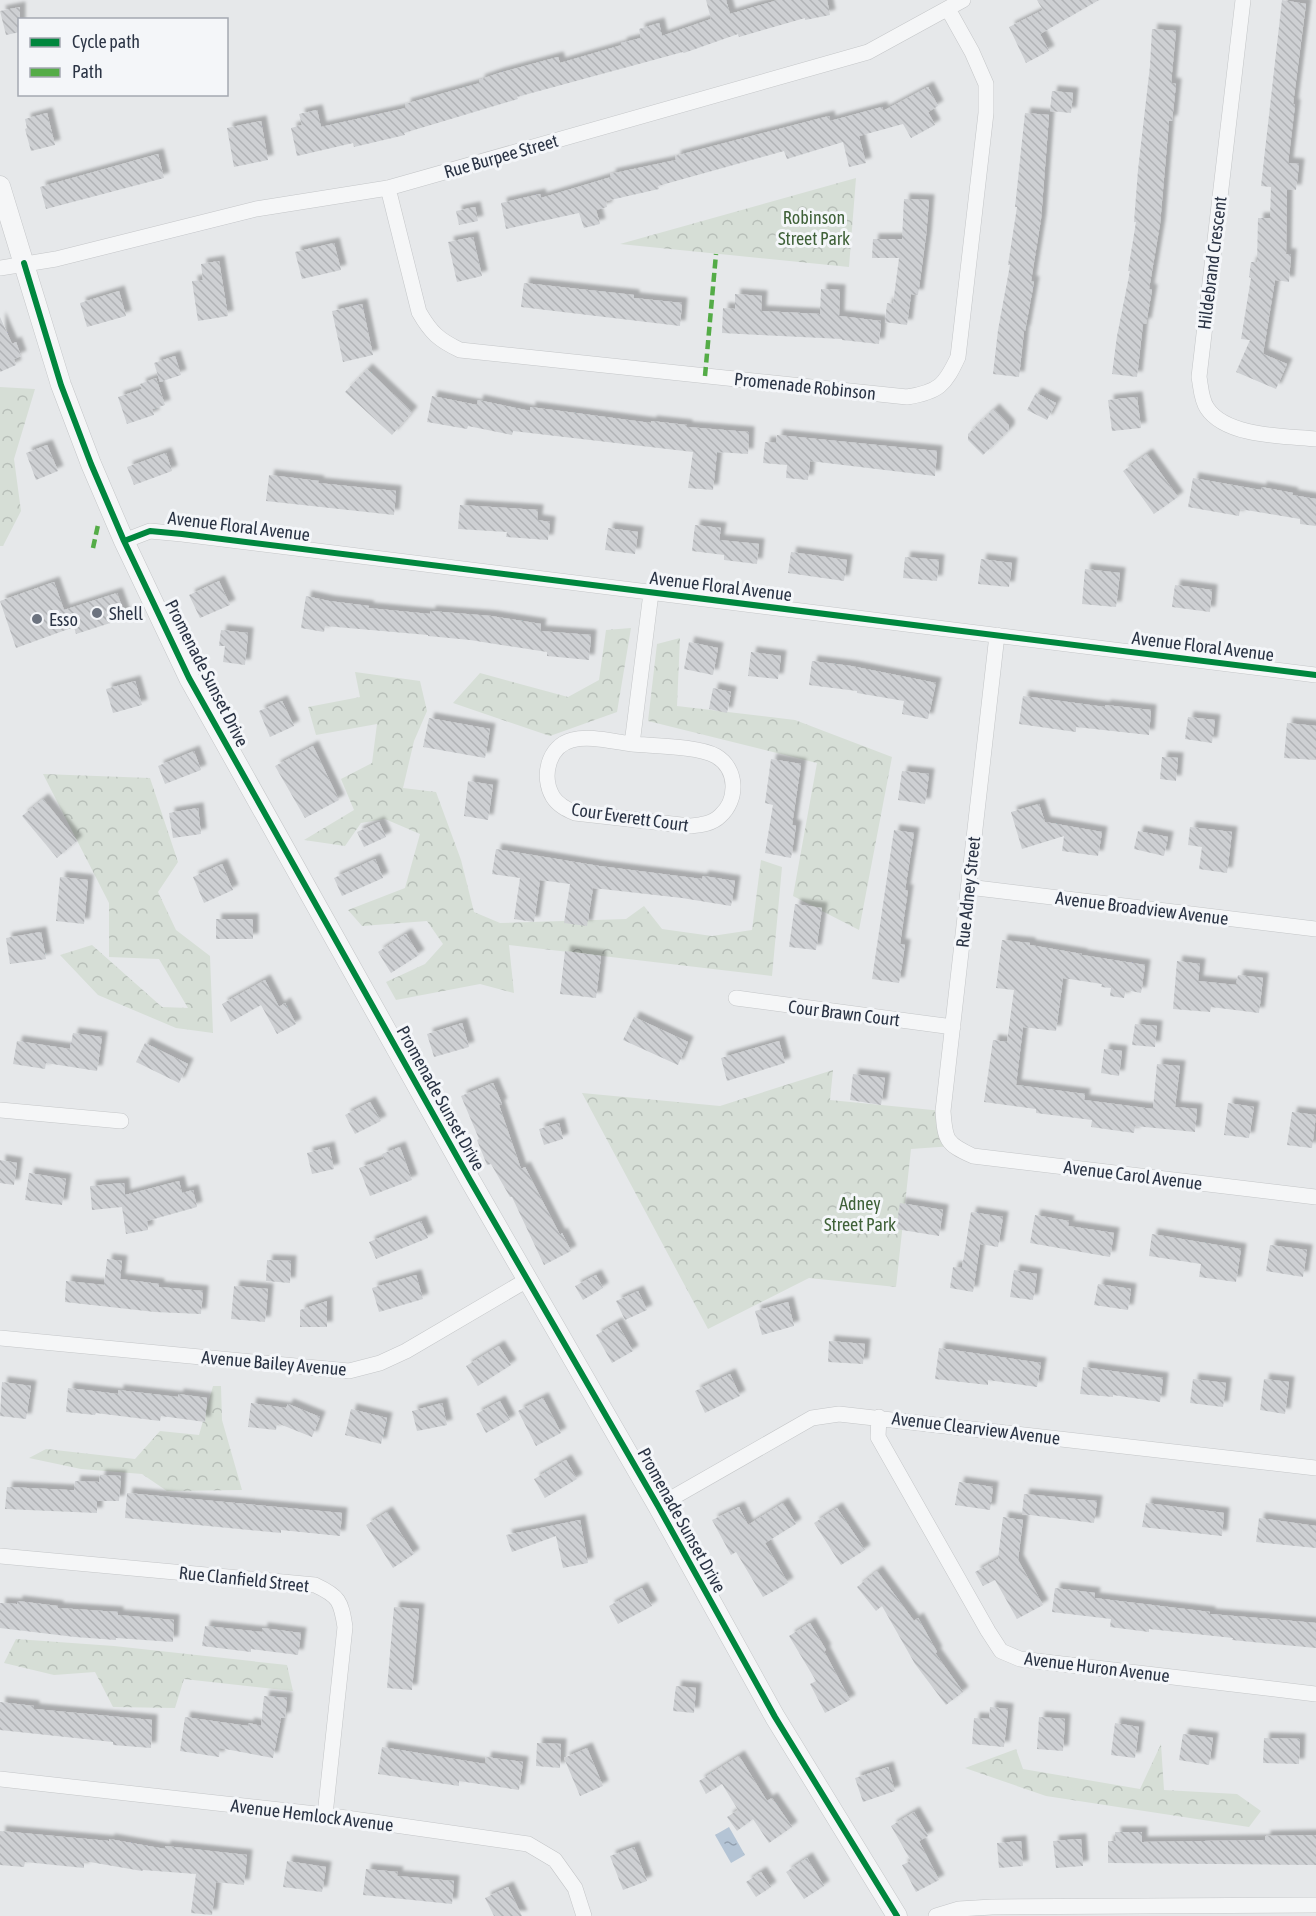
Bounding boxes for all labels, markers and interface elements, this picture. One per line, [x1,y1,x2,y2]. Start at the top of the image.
legend [18,18,228,96]
text: Cycle path [72,31,140,52]
text: Path [72,61,103,82]
street label: Rue Burpee Street [442,130,560,182]
street label: Hildebrand Crescent [1193,195,1231,331]
park label: Robinson Street Park [778,207,850,249]
street label: Promenade Robinson [733,368,877,404]
street label: Avenue Floral Avenue [167,507,311,545]
street label: Avenue Floral Avenue [649,567,793,605]
street label: Promenade Sunset Drive [161,596,253,750]
place label: Shell [109,603,143,624]
marker: Shell [90,606,104,620]
place label: Esso [49,609,78,630]
marker: Esso [30,612,44,626]
street label: Avenue Floral Avenue [1131,627,1275,665]
street label: Cour Everett Court [570,798,690,836]
street label: Rue Adney Street [952,835,984,949]
street label: Avenue Broadview Avenue [1054,887,1230,929]
street label: Cour Brawn Court [787,996,901,1030]
street label: Promenade Sunset Drive [393,1022,489,1174]
street label: Avenue Carol Avenue [1062,1156,1204,1194]
park label: Adney Street Park [824,1193,896,1235]
street label: Avenue Bailey Avenue [201,1346,347,1380]
street label: Avenue Clearview Avenue [891,1407,1061,1449]
street label: Promenade Sunset Drive [634,1444,730,1596]
street label: Rue Clanfield Street [178,1562,310,1596]
street label: Avenue Huron Avenue [1023,1648,1171,1686]
street label: Avenue Hemlock Avenue [229,1795,395,1835]

